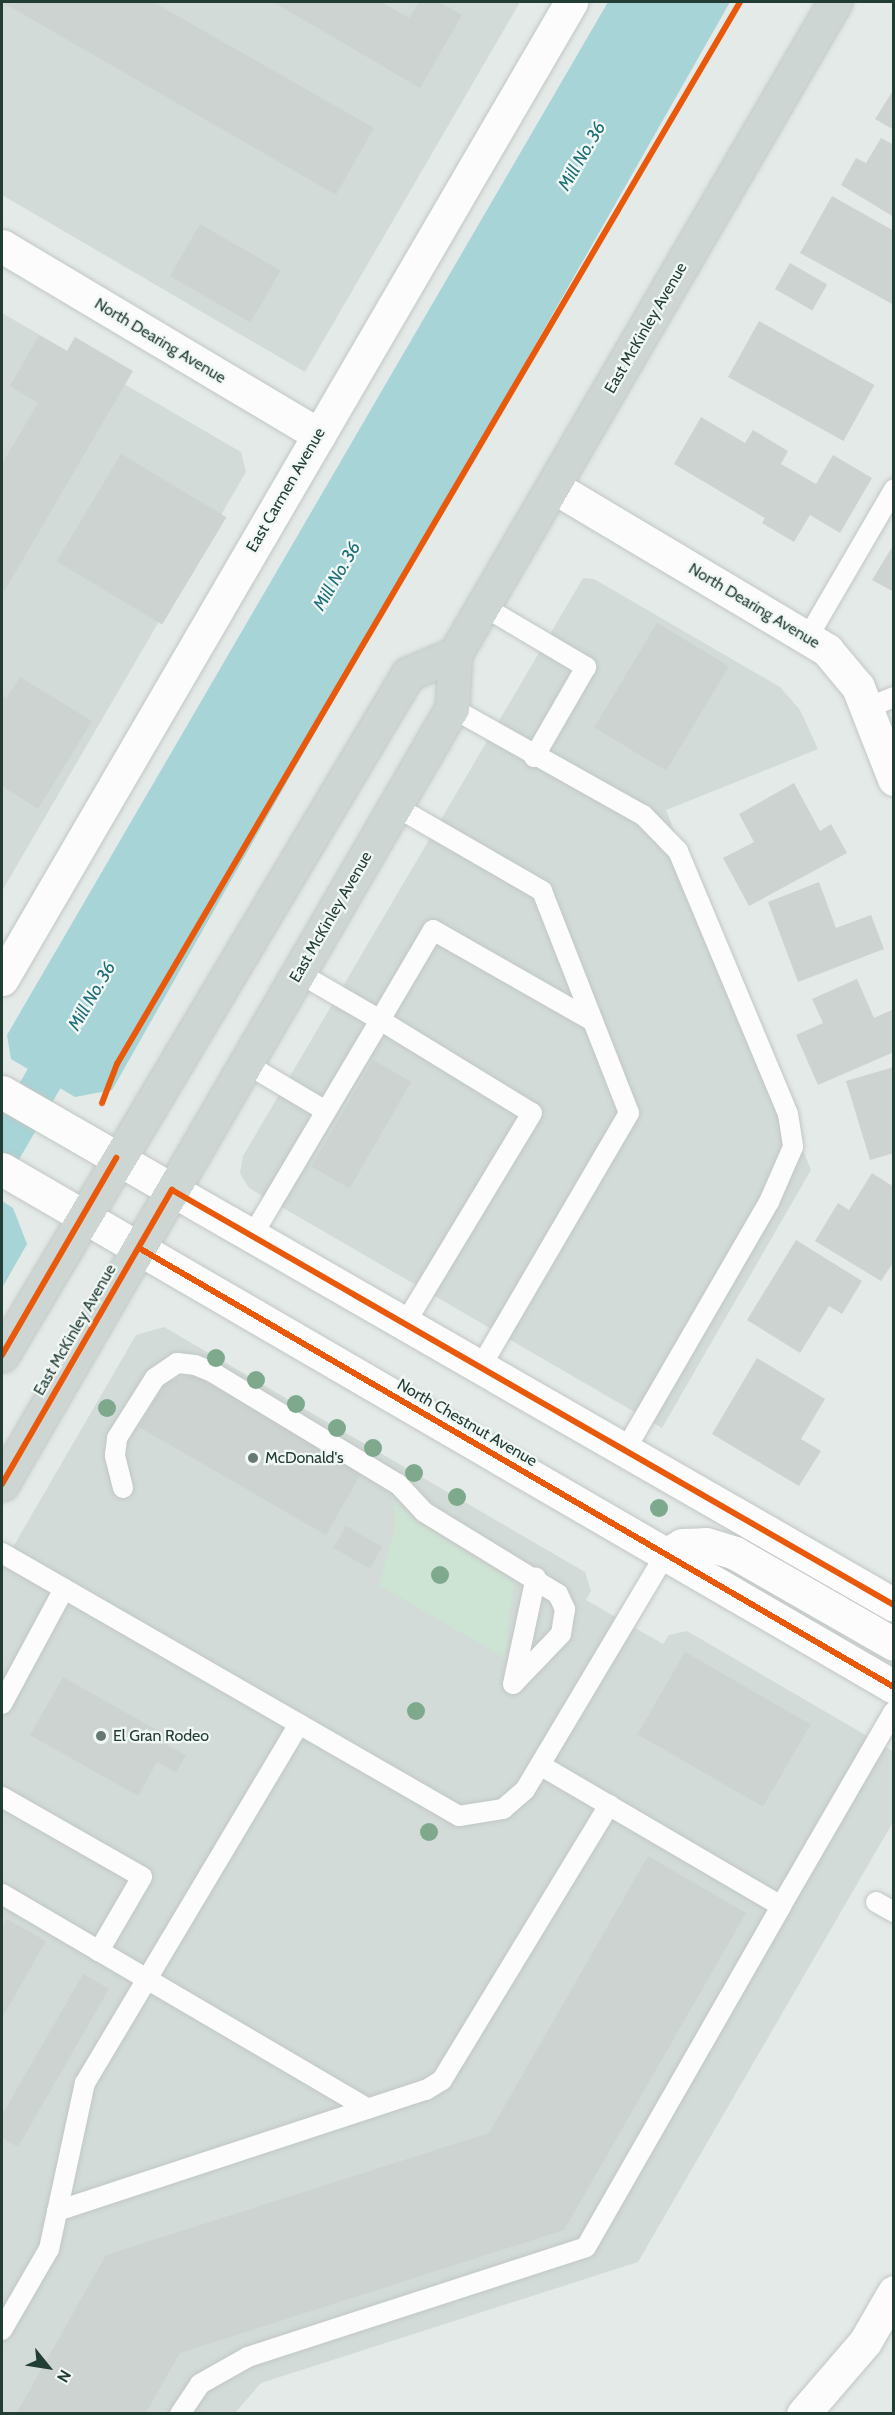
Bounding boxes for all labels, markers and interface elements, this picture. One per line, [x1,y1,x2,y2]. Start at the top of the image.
water label: Mill No. 36 [554,118,610,194]
street label: East McKinley Avenue [601,259,691,397]
street label: North Dearing Avenue [91,294,229,388]
street label: East Carmen Avenue [243,424,329,556]
water label: Mill No. 36 [309,538,365,614]
street label: North Dearing Avenue [685,559,823,653]
street label: East McKinley Avenue [286,848,376,986]
water label: Mill No. 36 [64,958,120,1034]
street label: East McKinley Avenue [30,1261,120,1399]
street label: North Chestnut Avenue [394,1375,540,1471]
place label: McDonald's [265,1448,344,1468]
marker: McDonald's [246,1451,260,1465]
place label: El Gran Rodeo [113,1726,209,1746]
marker: El Gran Rodeo [94,1729,108,1743]
north arrow [18,2337,78,2397]
text: N [53,2367,75,2386]

